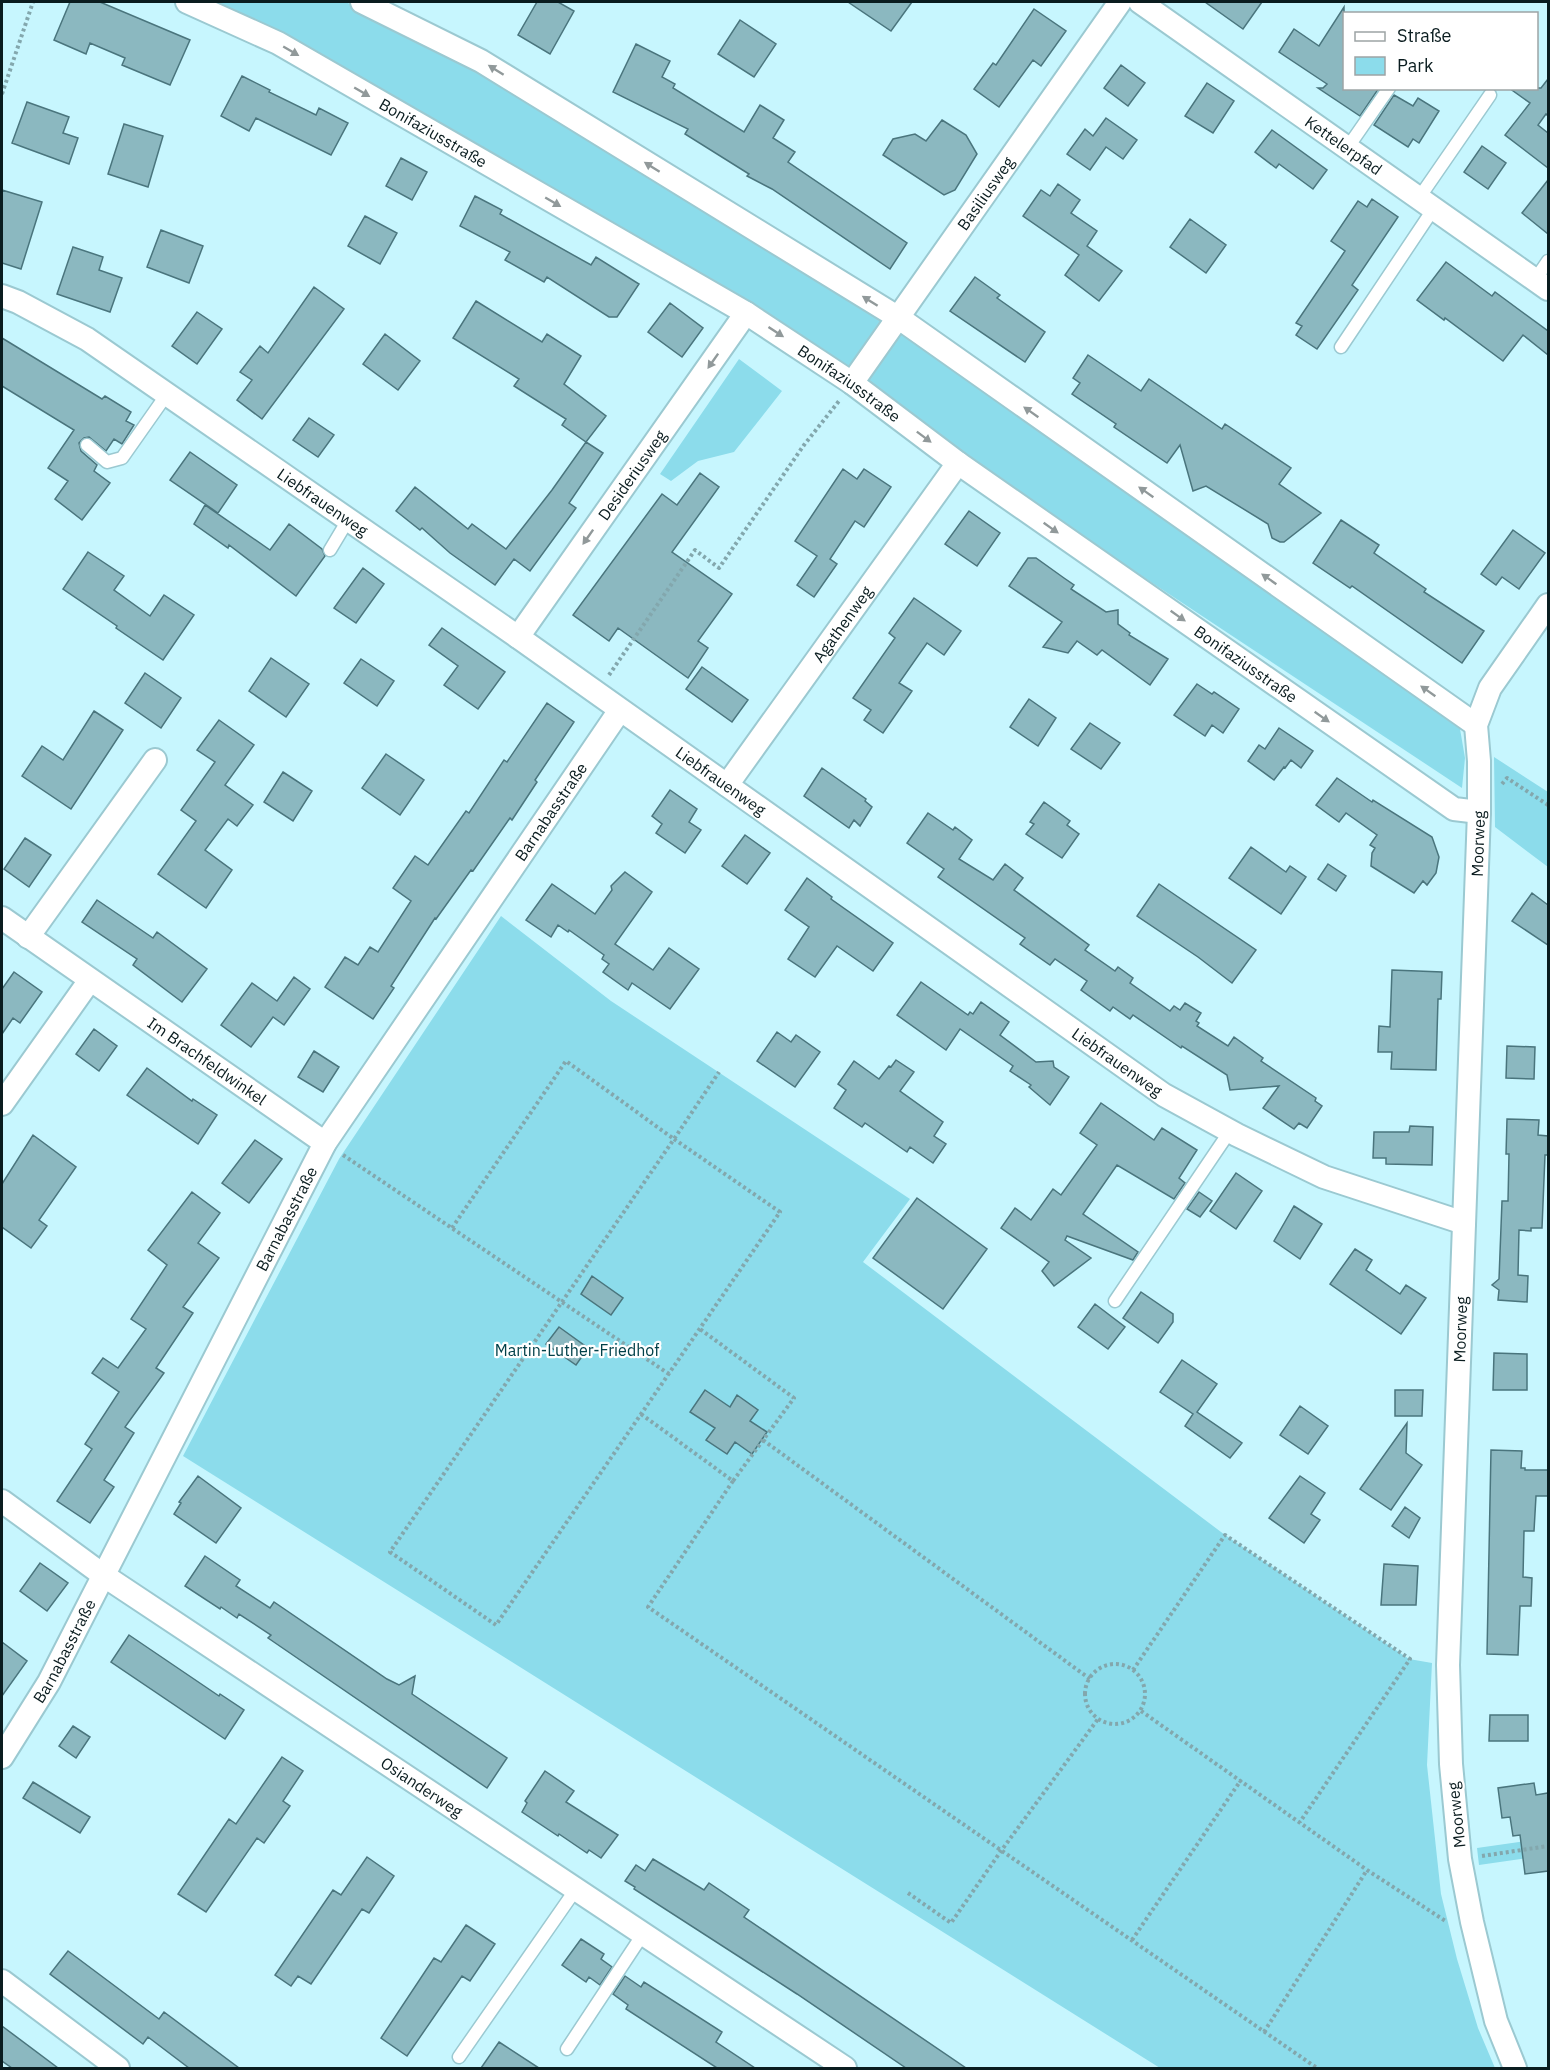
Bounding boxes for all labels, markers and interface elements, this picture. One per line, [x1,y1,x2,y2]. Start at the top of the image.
legend [1343,12,1538,90]
text: Straße [1397,24,1451,47]
one-way arrow [283,46,300,56]
text: Park [1397,54,1434,77]
one-way arrow [487,65,504,76]
one-way arrow [353,87,370,97]
street label: Bonifaziusstraße [376,94,491,172]
street label: Kettelerpfad [1301,111,1386,179]
street label: Basiliusweg [953,152,1019,234]
one-way arrow [644,161,660,172]
one-way arrow [545,197,561,208]
one-way arrow [862,295,878,306]
one-way arrow [767,327,784,338]
street label: Bonifaziusstraße [794,340,905,426]
one-way arrow [707,353,719,368]
one-way arrow [1023,406,1038,418]
street label: Desideriusweg [593,426,671,524]
one-way arrow [916,430,931,442]
street label: Liebfrauenweg [273,464,372,541]
one-way arrow [1138,487,1153,499]
one-way arrow [1043,522,1059,533]
one-way arrow [582,529,594,545]
one-way arrow [1261,573,1277,585]
street label: Agathenweg [808,582,877,666]
one-way arrow [1169,610,1185,622]
street label: Bonifaziusstraße [1190,621,1302,707]
one-way arrow [1421,685,1437,697]
one-way arrow [1313,711,1329,723]
street label: Liebfrauenweg [672,742,770,820]
street label: Barnabasstraße [510,758,591,865]
street label: Moorweg [1467,810,1489,877]
street label: Im Brachfeldwinkel [144,1013,270,1109]
street label: Liebfrauenweg [1068,1023,1167,1101]
street label: Barnabasstraße [251,1163,321,1274]
street label: Moorweg [1449,1295,1471,1363]
park label: Martin-Luther-Friedhof [495,1340,659,1360]
street label: Barnabasstraße [28,1595,100,1707]
street label: Osianderweg [377,1752,467,1822]
street label: Moorweg [1443,1780,1469,1849]

